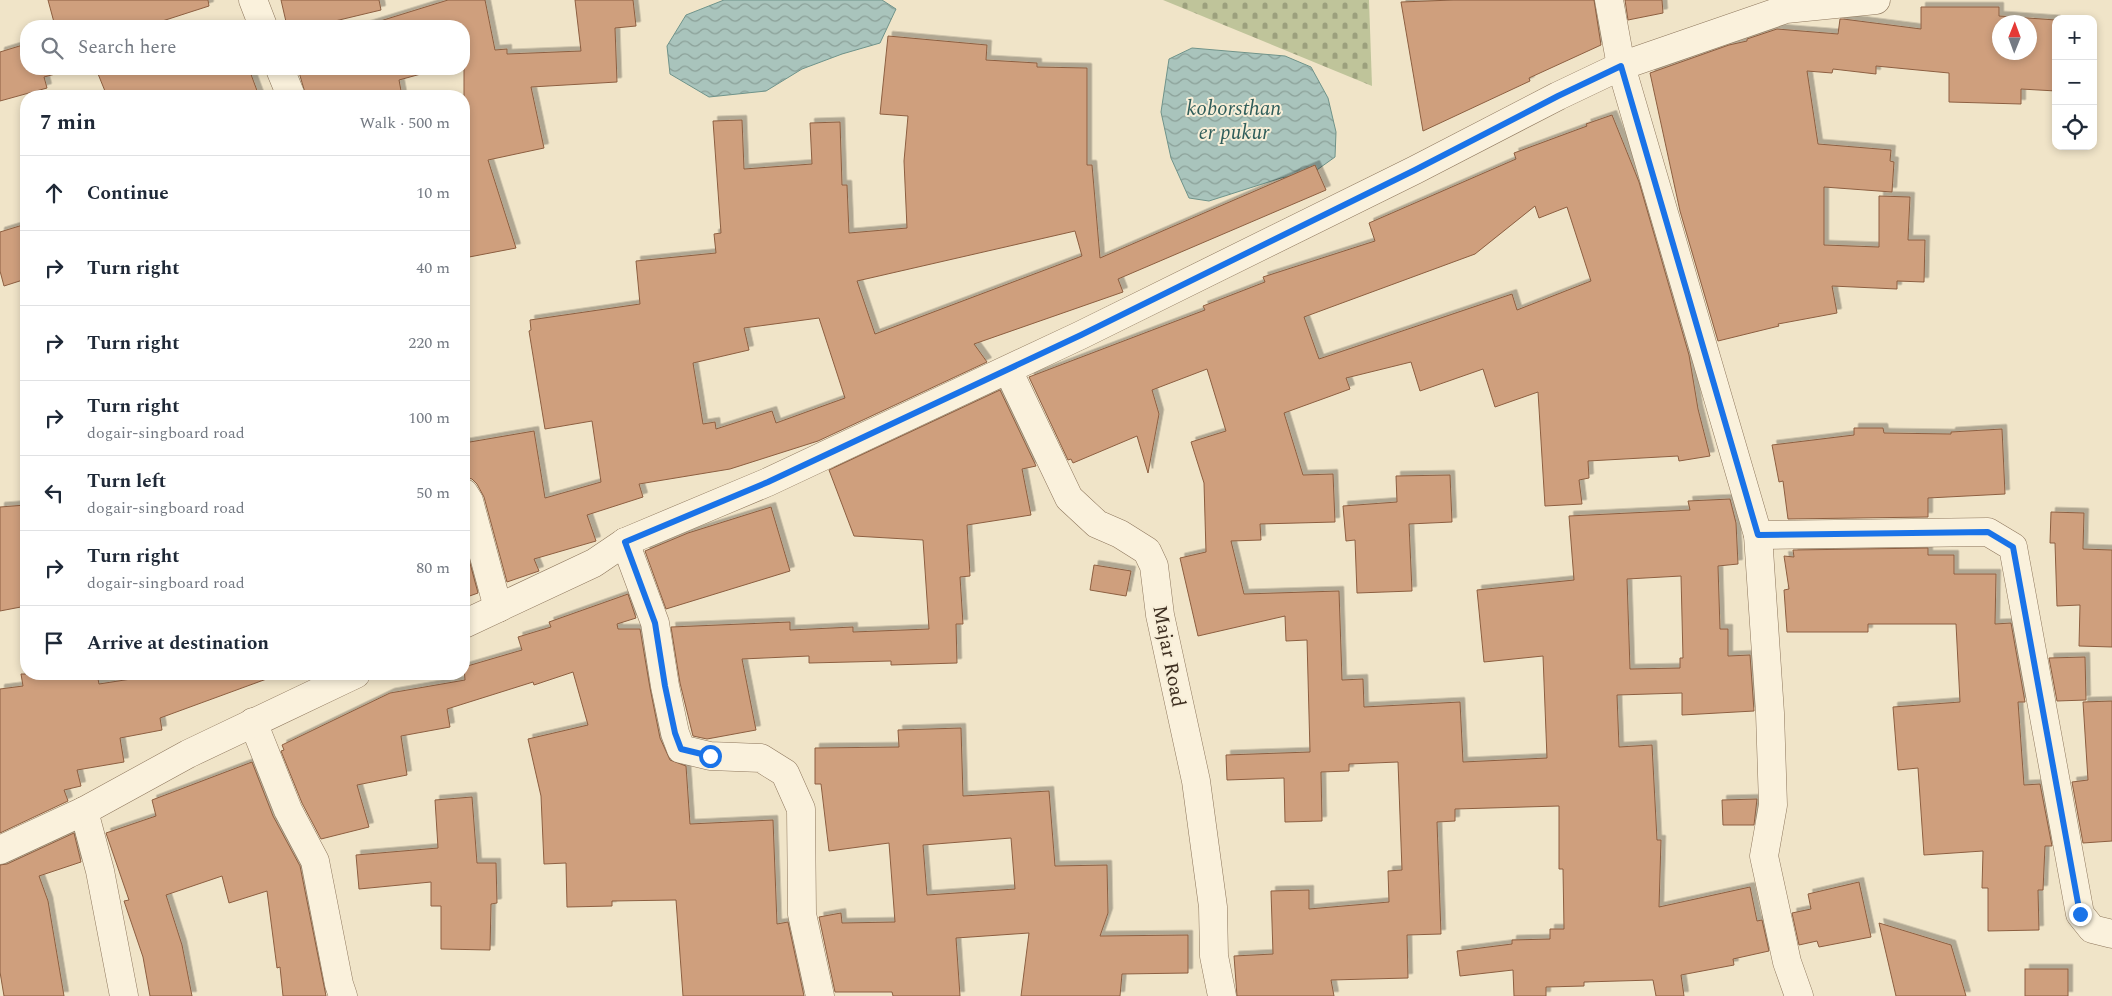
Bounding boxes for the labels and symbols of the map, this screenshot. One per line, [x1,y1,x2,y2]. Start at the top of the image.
north arrow [1992,15,2037,60]
water label: koborsthan er pukur [1186,93,1282,149]
street label: Majar Road [1144,603,1194,710]
route start [699,745,722,768]
route end [2069,903,2092,926]

